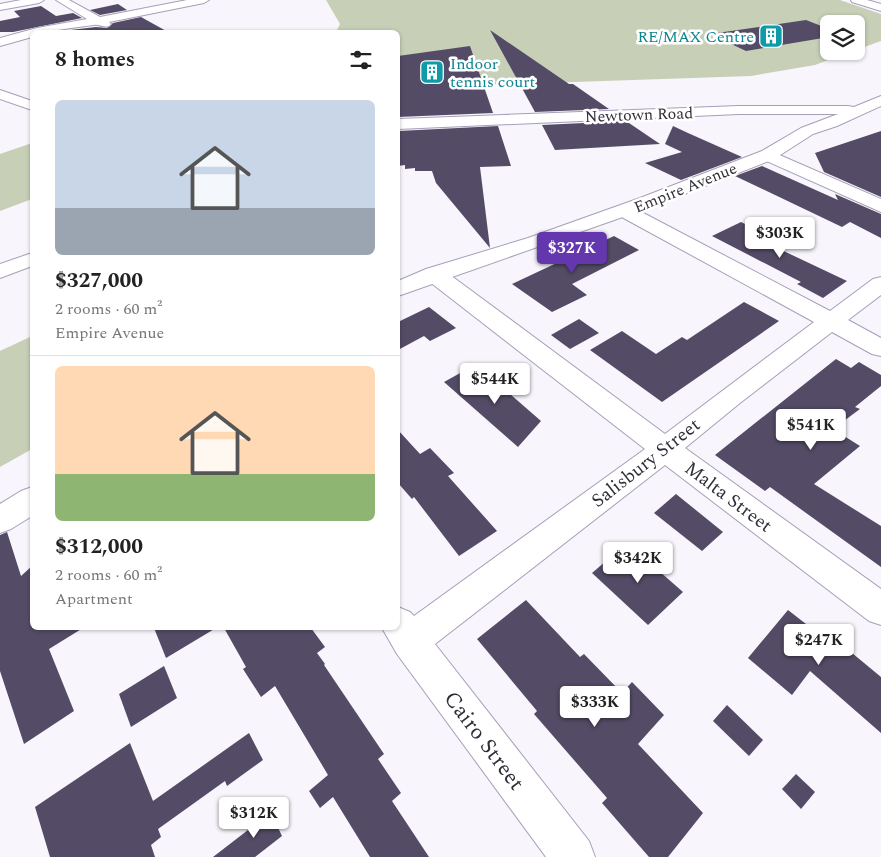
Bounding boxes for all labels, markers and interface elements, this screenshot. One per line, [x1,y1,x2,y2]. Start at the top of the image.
map controls [820,15,865,60]
button: layers [820,15,865,60]
building icon: RE/MAX Centre [758,23,784,49]
place label: RE/MAX Centre [638,25,754,49]
text: 8 homes [55,44,135,76]
icon: filters [347,46,375,74]
place label: Indoor tennis court [450,52,536,94]
building icon: Indoor tennis court [419,59,445,85]
street label: Newtown Road [584,101,694,129]
icon: home [170,133,260,223]
street label: Empire Avenue [630,156,740,220]
pin: $303K [745,216,815,259]
text: $303K [756,221,804,245]
pin: $327K [537,232,607,274]
text: $327K [548,236,596,260]
text: $327,000 [55,265,143,297]
text: 2 rooms · 60 m² [55,297,162,321]
text: Empire Avenue [55,321,164,345]
pin: $544K [460,362,530,405]
text: $544K [471,367,519,391]
icon: home [170,398,260,488]
pin: $541K [776,408,846,451]
street label: Salisbury Street [585,411,707,515]
text: $541K [787,413,835,437]
street label: Malta Street [678,454,778,540]
text: $312,000 [55,531,143,563]
pin: $342K [603,542,673,584]
text: $342K [614,546,662,570]
text: 2 rooms · 60 m² [55,563,162,587]
text: Apartment [55,587,133,611]
pin: $247K [784,624,854,666]
text: $247K [795,628,843,652]
street label: Cairo Street [435,684,532,798]
pin: $333K [560,686,630,728]
text: $333K [571,690,619,714]
pin: $312K [219,796,289,839]
text: $312K [230,801,278,825]

